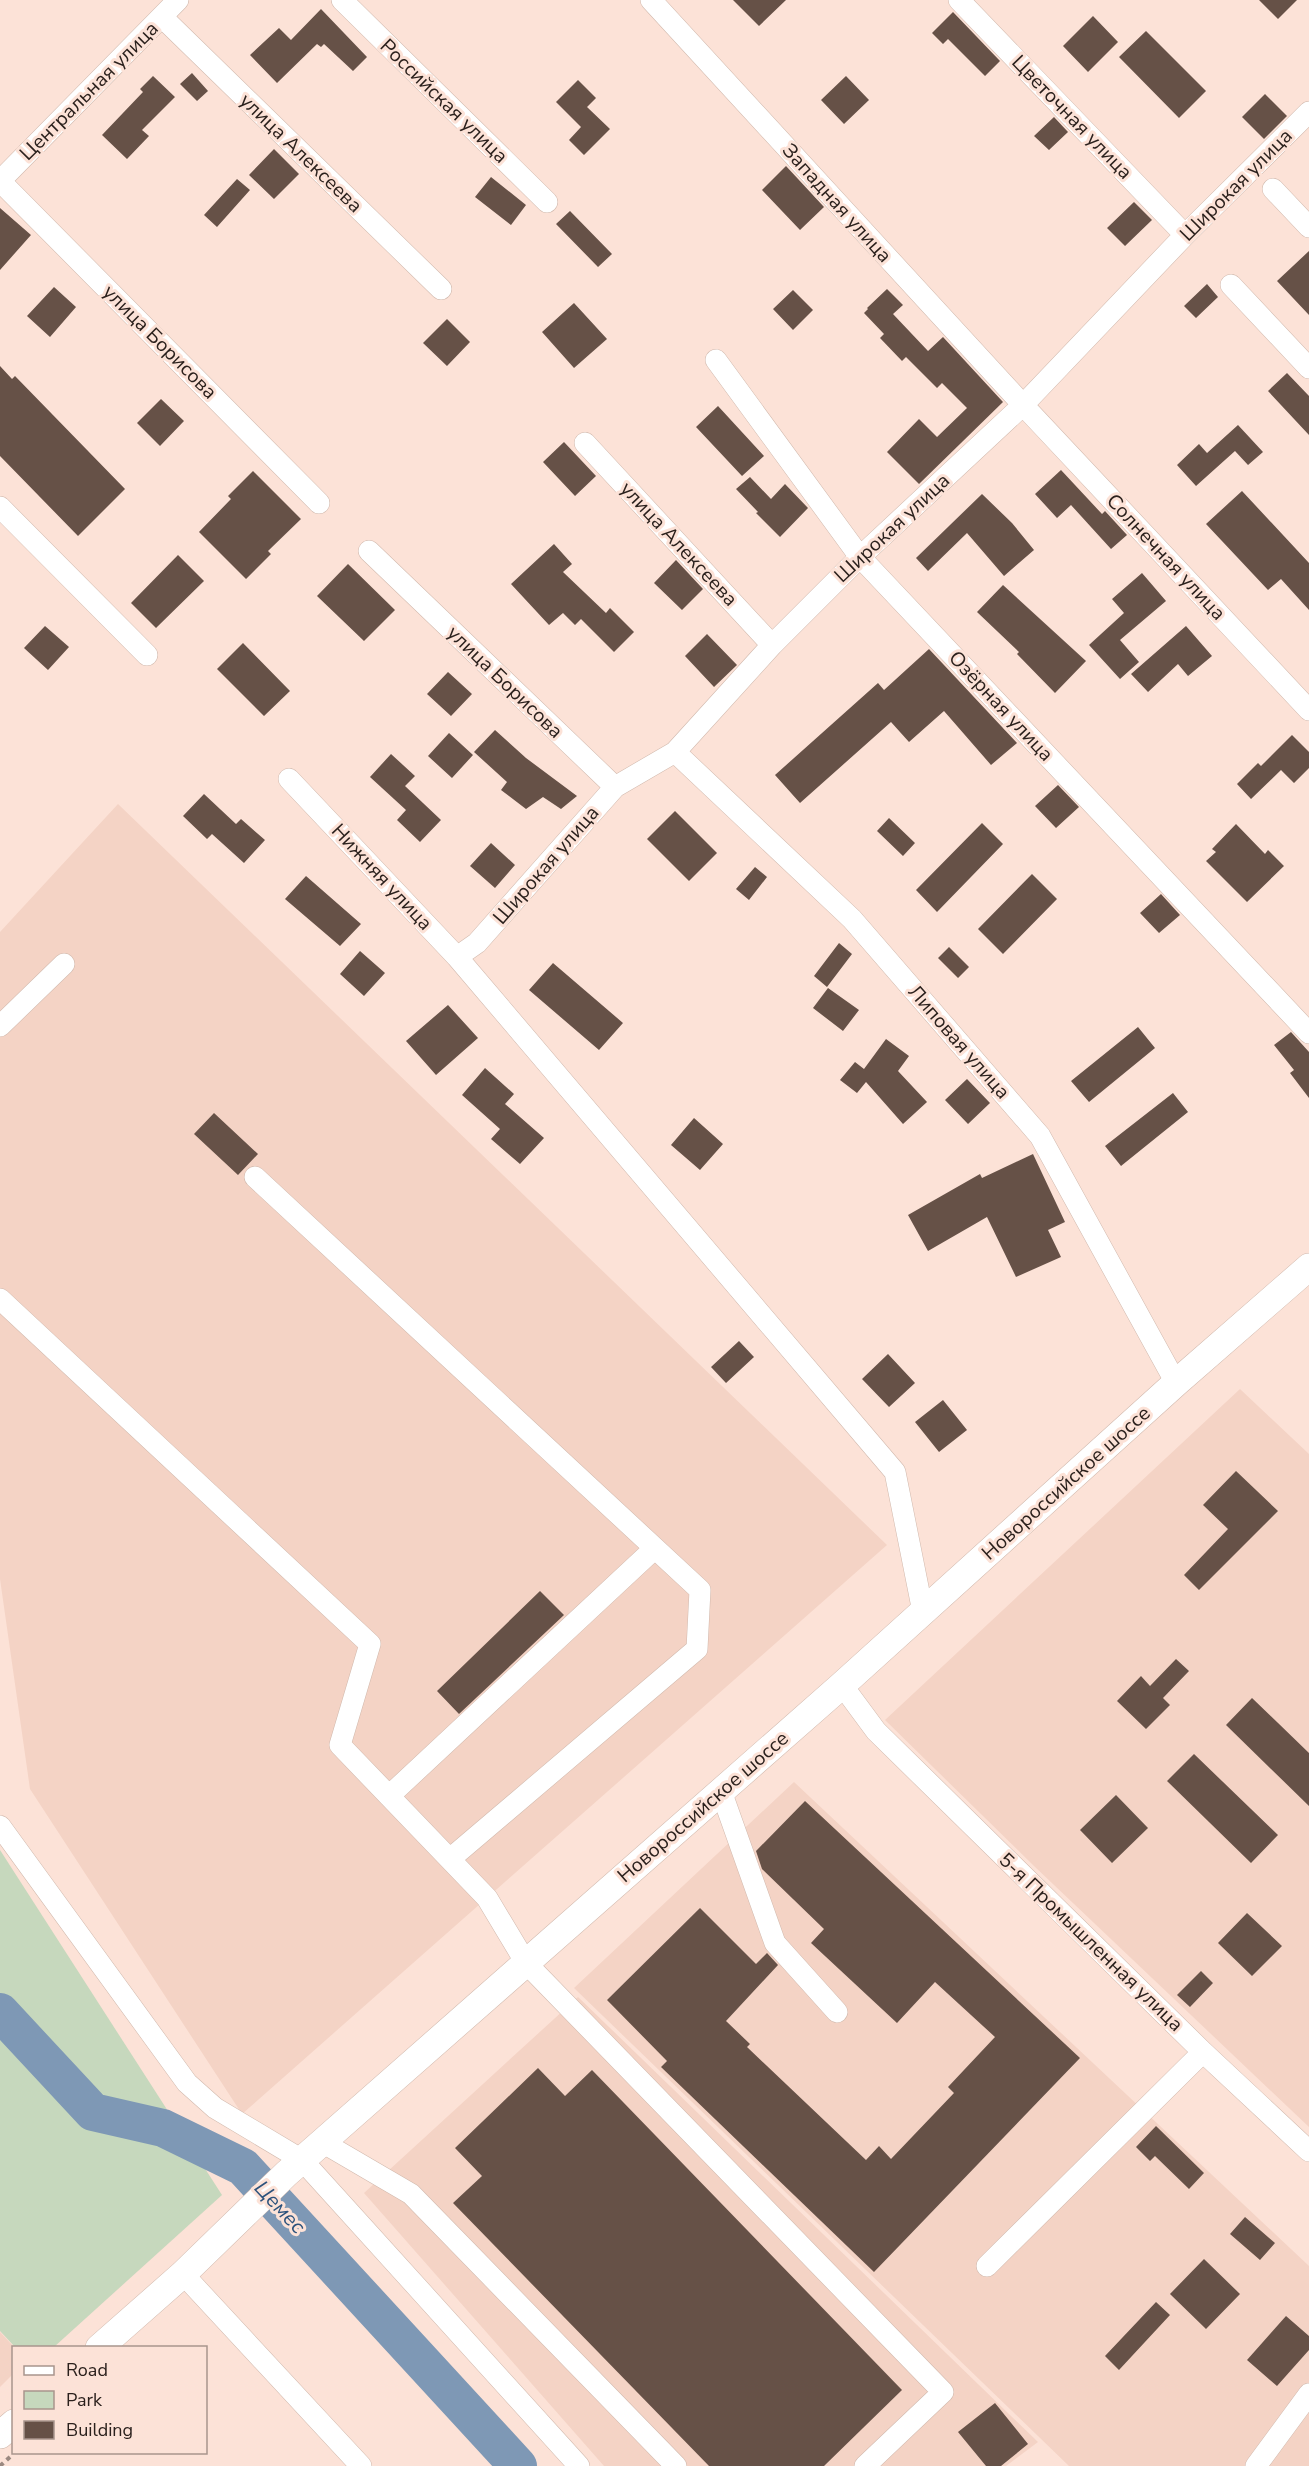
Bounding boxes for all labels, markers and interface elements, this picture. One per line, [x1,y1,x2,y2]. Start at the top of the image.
street label: Центральная улица [14,16,164,166]
street label: Российская улица [374,33,514,169]
street label: Цветочная улица [1006,49,1138,185]
street label: улица Алексеева [234,87,368,219]
street label: Широкая улица [1174,123,1298,247]
street label: Западная улица [776,137,898,269]
street label: улица Борисова [97,279,223,405]
street label: Широкая улица [828,467,956,589]
street label: улица Алексеева [614,476,744,612]
street label: Солнечная улица [1100,488,1232,626]
street label: улица Борисова [441,620,569,744]
street label: Озёрная улица [943,645,1059,767]
street label: Широкая улица [487,800,605,930]
street label: Нижняя улица [325,818,439,936]
street label: Липовая улица [902,979,1016,1105]
street label: Новороссийское шоссе [976,1400,1156,1566]
street label: Новороссийское шоссе [612,1725,794,1889]
street label: 5-я Промышленная улица [993,1847,1189,2037]
water label: Цемес [248,2174,312,2240]
legend [12,2346,207,2454]
text: Road [66,2358,108,2382]
text: Park [66,2388,103,2412]
text: Building [66,2418,133,2442]

